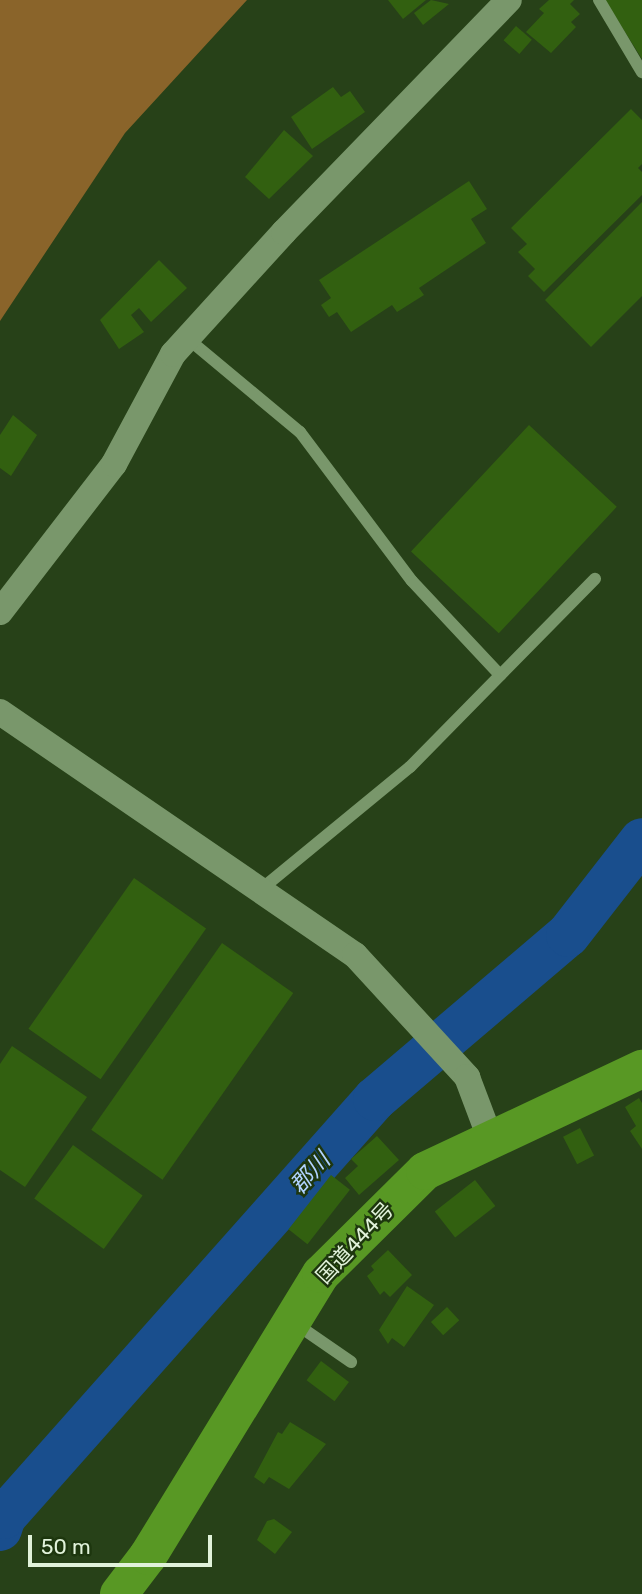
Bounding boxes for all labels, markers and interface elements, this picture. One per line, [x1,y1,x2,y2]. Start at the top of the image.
water label: 郡川 [284,1147,336,1199]
street label: 国道444号 [311,1197,399,1289]
scale bar [32,1520,215,1564]
text: 50 m [41,1534,91,1559]

